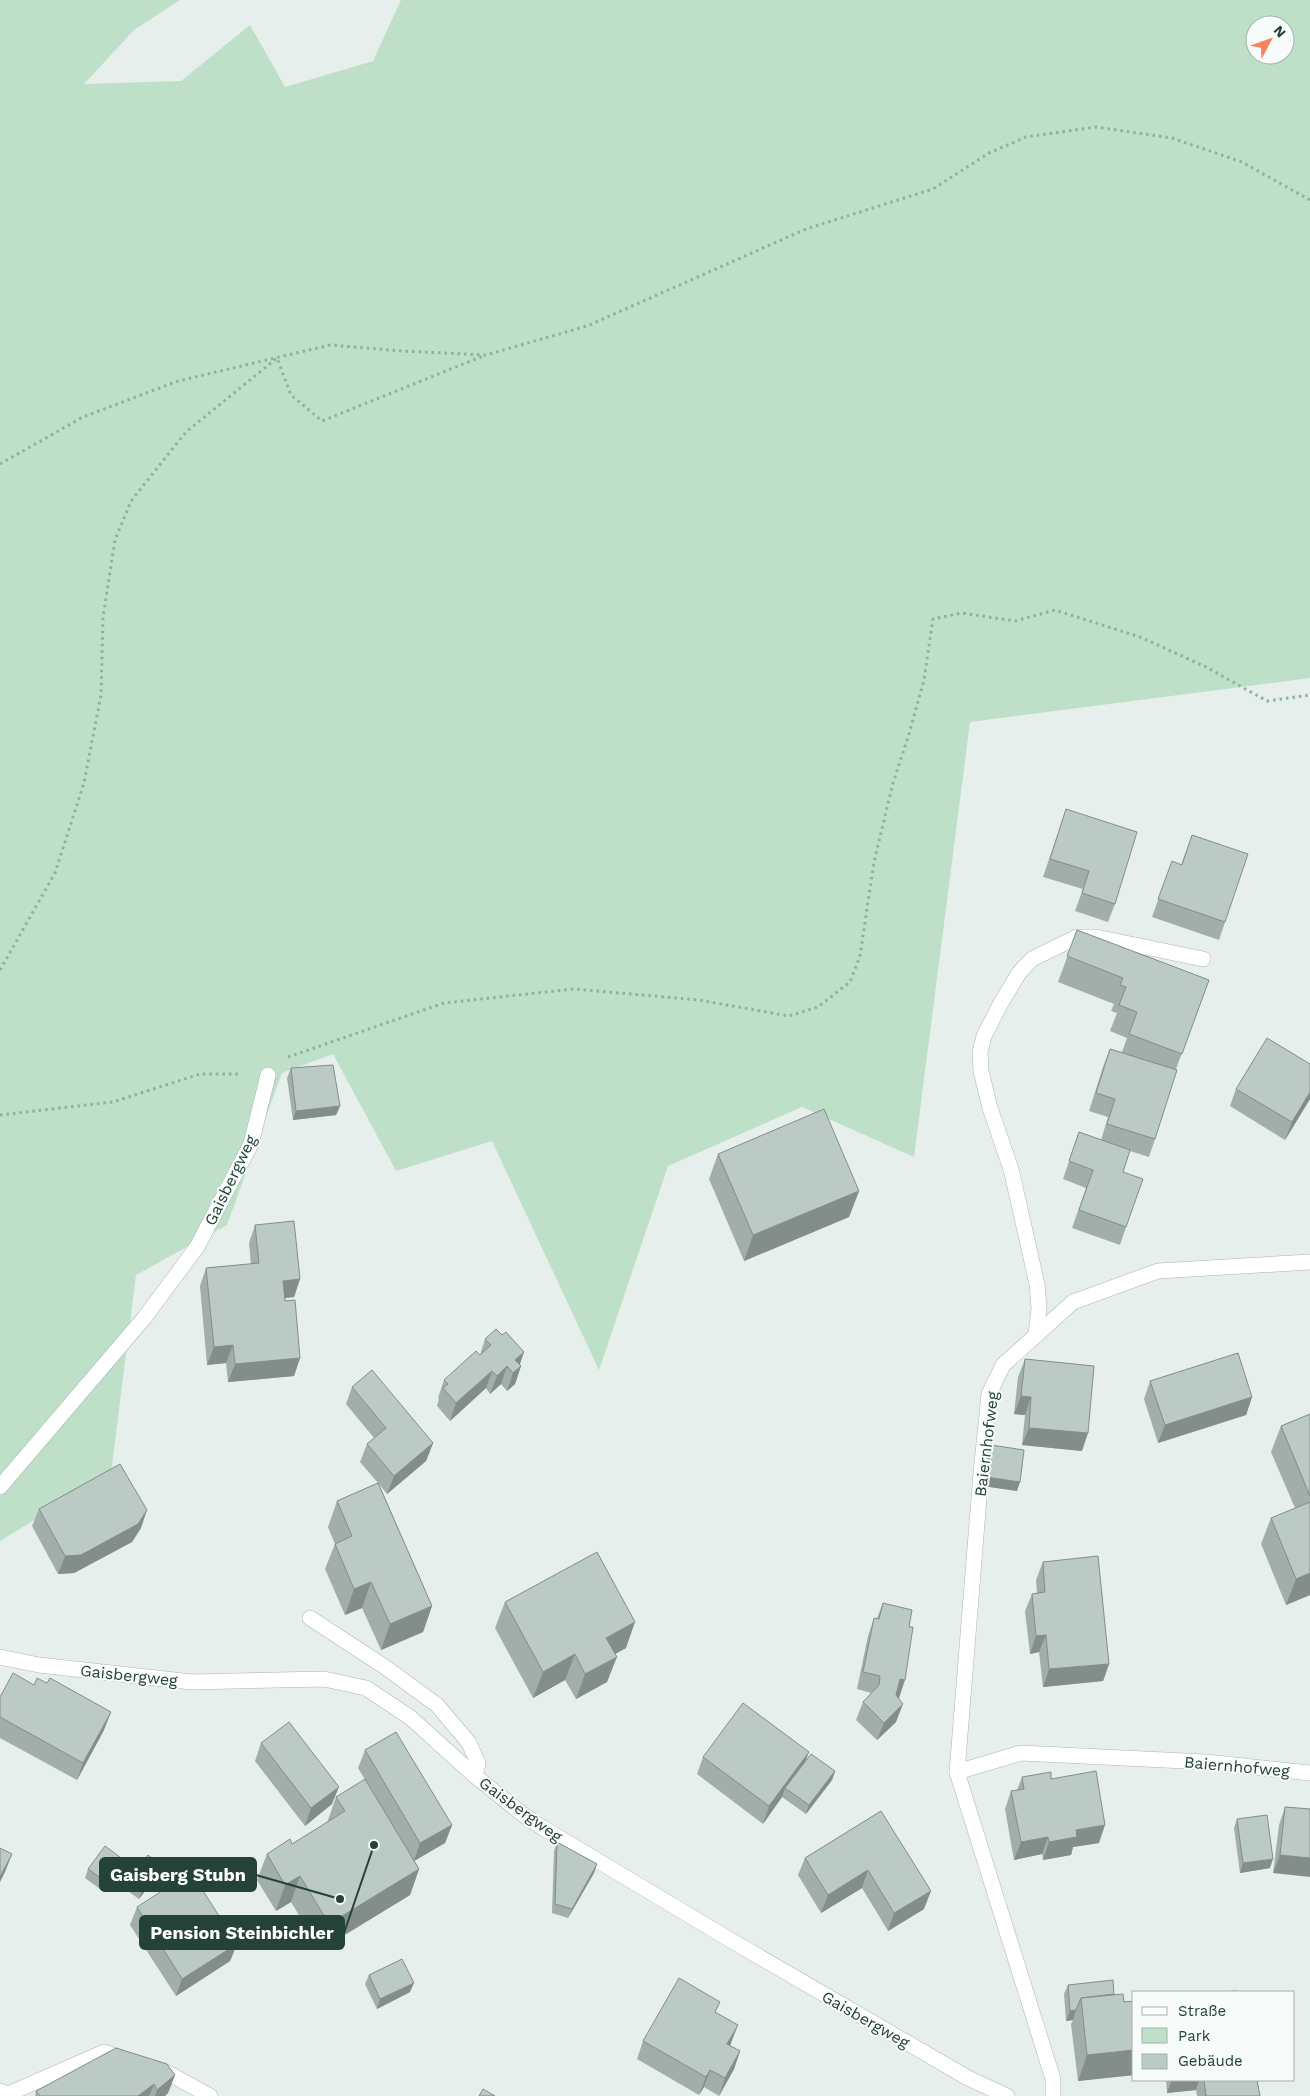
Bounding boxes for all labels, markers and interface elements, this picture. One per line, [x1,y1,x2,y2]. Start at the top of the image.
north arrow [1245,15,1295,65]
text: N [1270,22,1289,41]
street label: Gaisbergweg [200,1132,261,1228]
street label: Baiernhofweg [971,1390,1002,1498]
street label: Gaisbergweg [79,1661,179,1690]
street label: Baiernhofweg [1183,1752,1291,1781]
street label: Gaisbergweg [476,1773,566,1846]
callout: Gaisberg Stubn [100,1858,256,1891]
text: Gaisberg Stubn [110,1864,246,1885]
callout: Pension Steinbichler [140,1916,344,1949]
text: Pension Steinbichler [150,1922,334,1943]
street label: Gaisbergweg [819,1987,913,2052]
legend [1132,1991,1295,2081]
text: Straße [1178,2002,1226,2020]
text: Park [1178,2027,1211,2045]
text: Gebäude [1178,2052,1243,2070]

